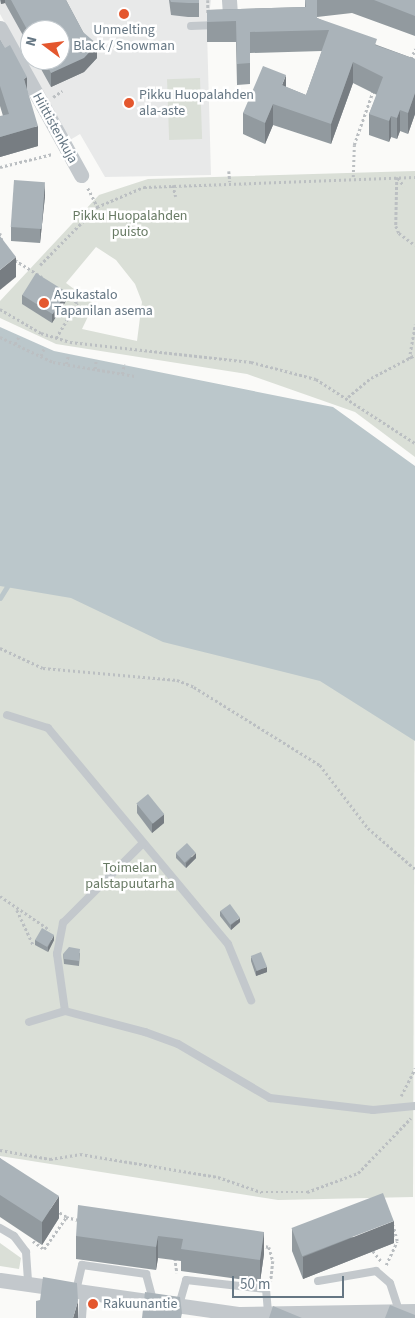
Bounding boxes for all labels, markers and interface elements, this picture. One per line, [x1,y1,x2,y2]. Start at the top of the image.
marker: Unmelting Black / Snowman [118,8,130,20]
north arrow [20,20,70,70]
place label: Unmelting Black / Snowman [73,22,175,54]
text: N [21,34,42,48]
place label: Pikku Huopalahden ala-aste [139,87,254,120]
street label: Hiittistenkuja [29,90,81,166]
marker: Pikku Huopalahden ala-aste [123,97,135,109]
park label: Pikku Huopalahden puisto [72,208,188,240]
place label: Asukastalo Tapanilan asema [54,287,153,320]
marker: Asukastalo Tapanilan asema [38,297,50,309]
park label: Toimelan palstapuutarha [85,860,175,892]
scale bar [235,1266,348,1298]
text: 50 m [240,1274,270,1295]
place label: Rakuunantie [103,1296,177,1312]
marker: Rakuunantie [87,1298,99,1310]

